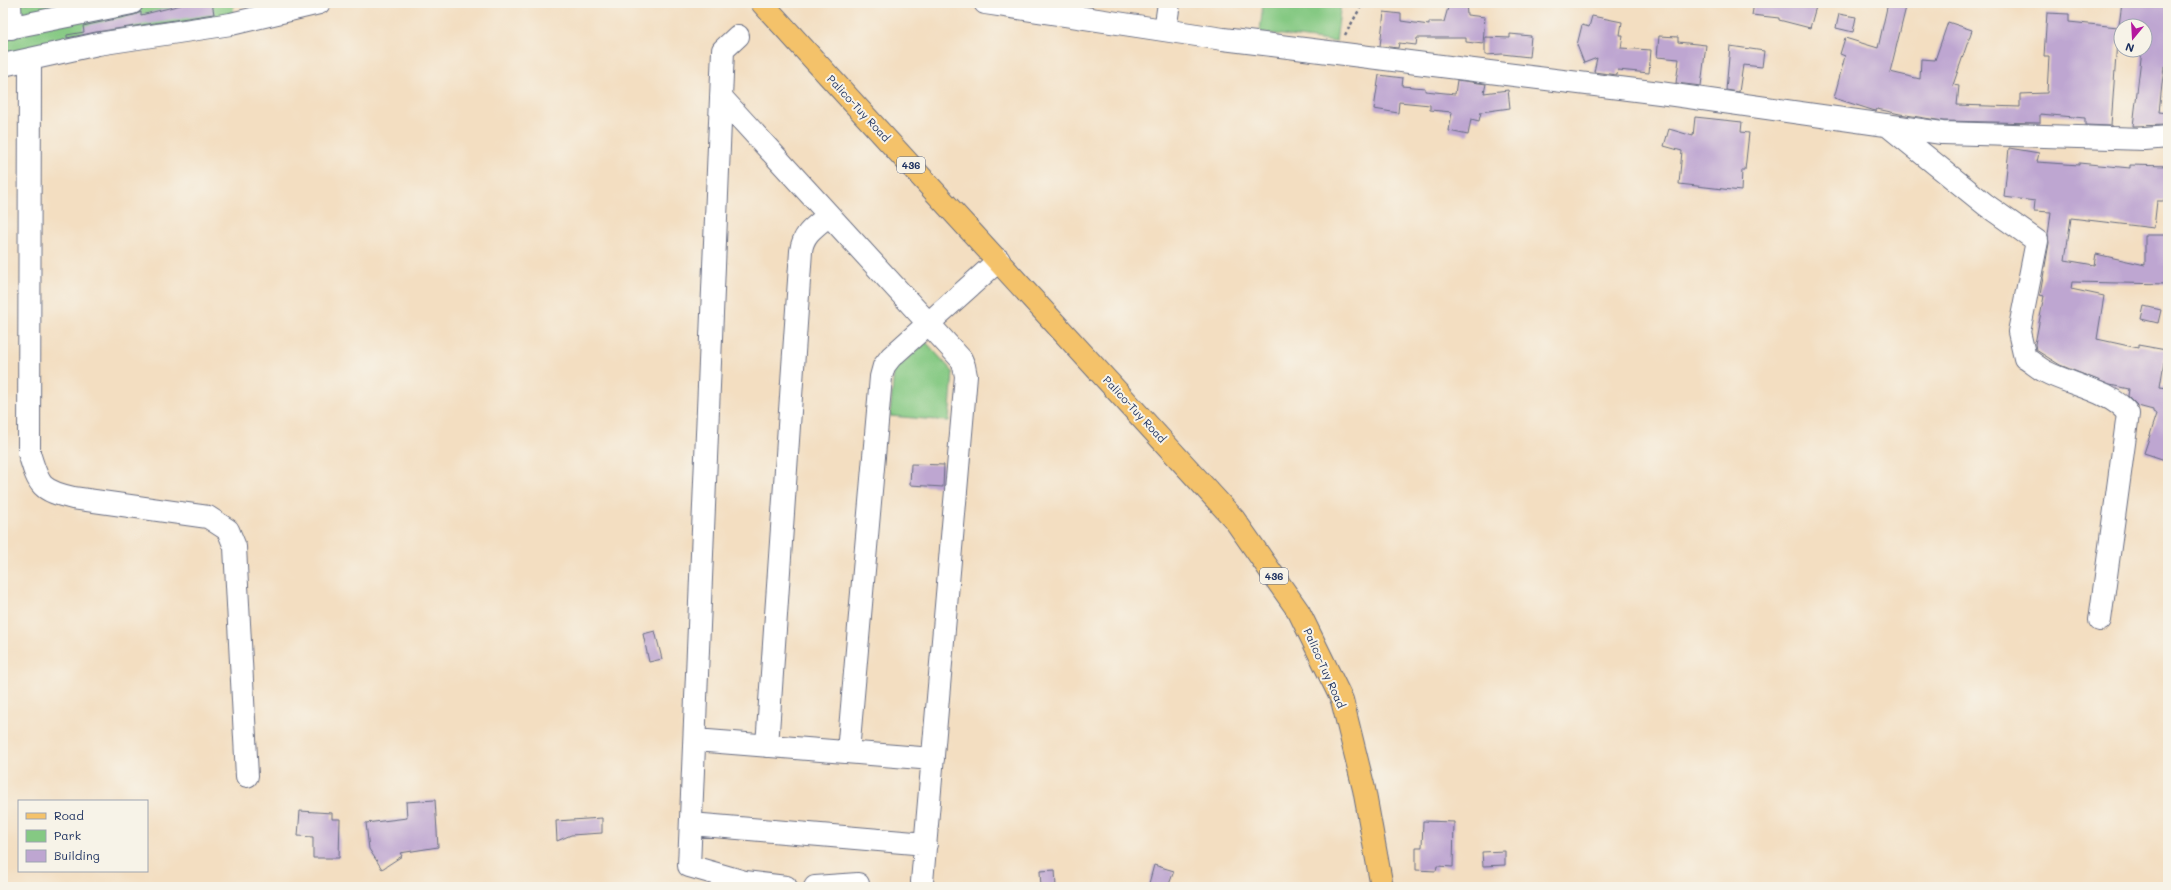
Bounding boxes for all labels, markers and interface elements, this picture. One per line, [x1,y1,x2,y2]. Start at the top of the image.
north arrow [2113,18,2153,58]
text: N [2123,40,2136,56]
street label: Palico-Tuy Road [824,71,894,145]
road number: 436 [897,157,925,173]
street label: Palico-Tuy Road [1100,372,1170,446]
road number: 436 [1260,568,1288,584]
street label: Palico-Tuy Road [1301,626,1349,710]
legend [18,800,148,872]
text: Road [54,807,84,823]
text: Park [54,827,81,843]
text: Building [54,847,100,863]

